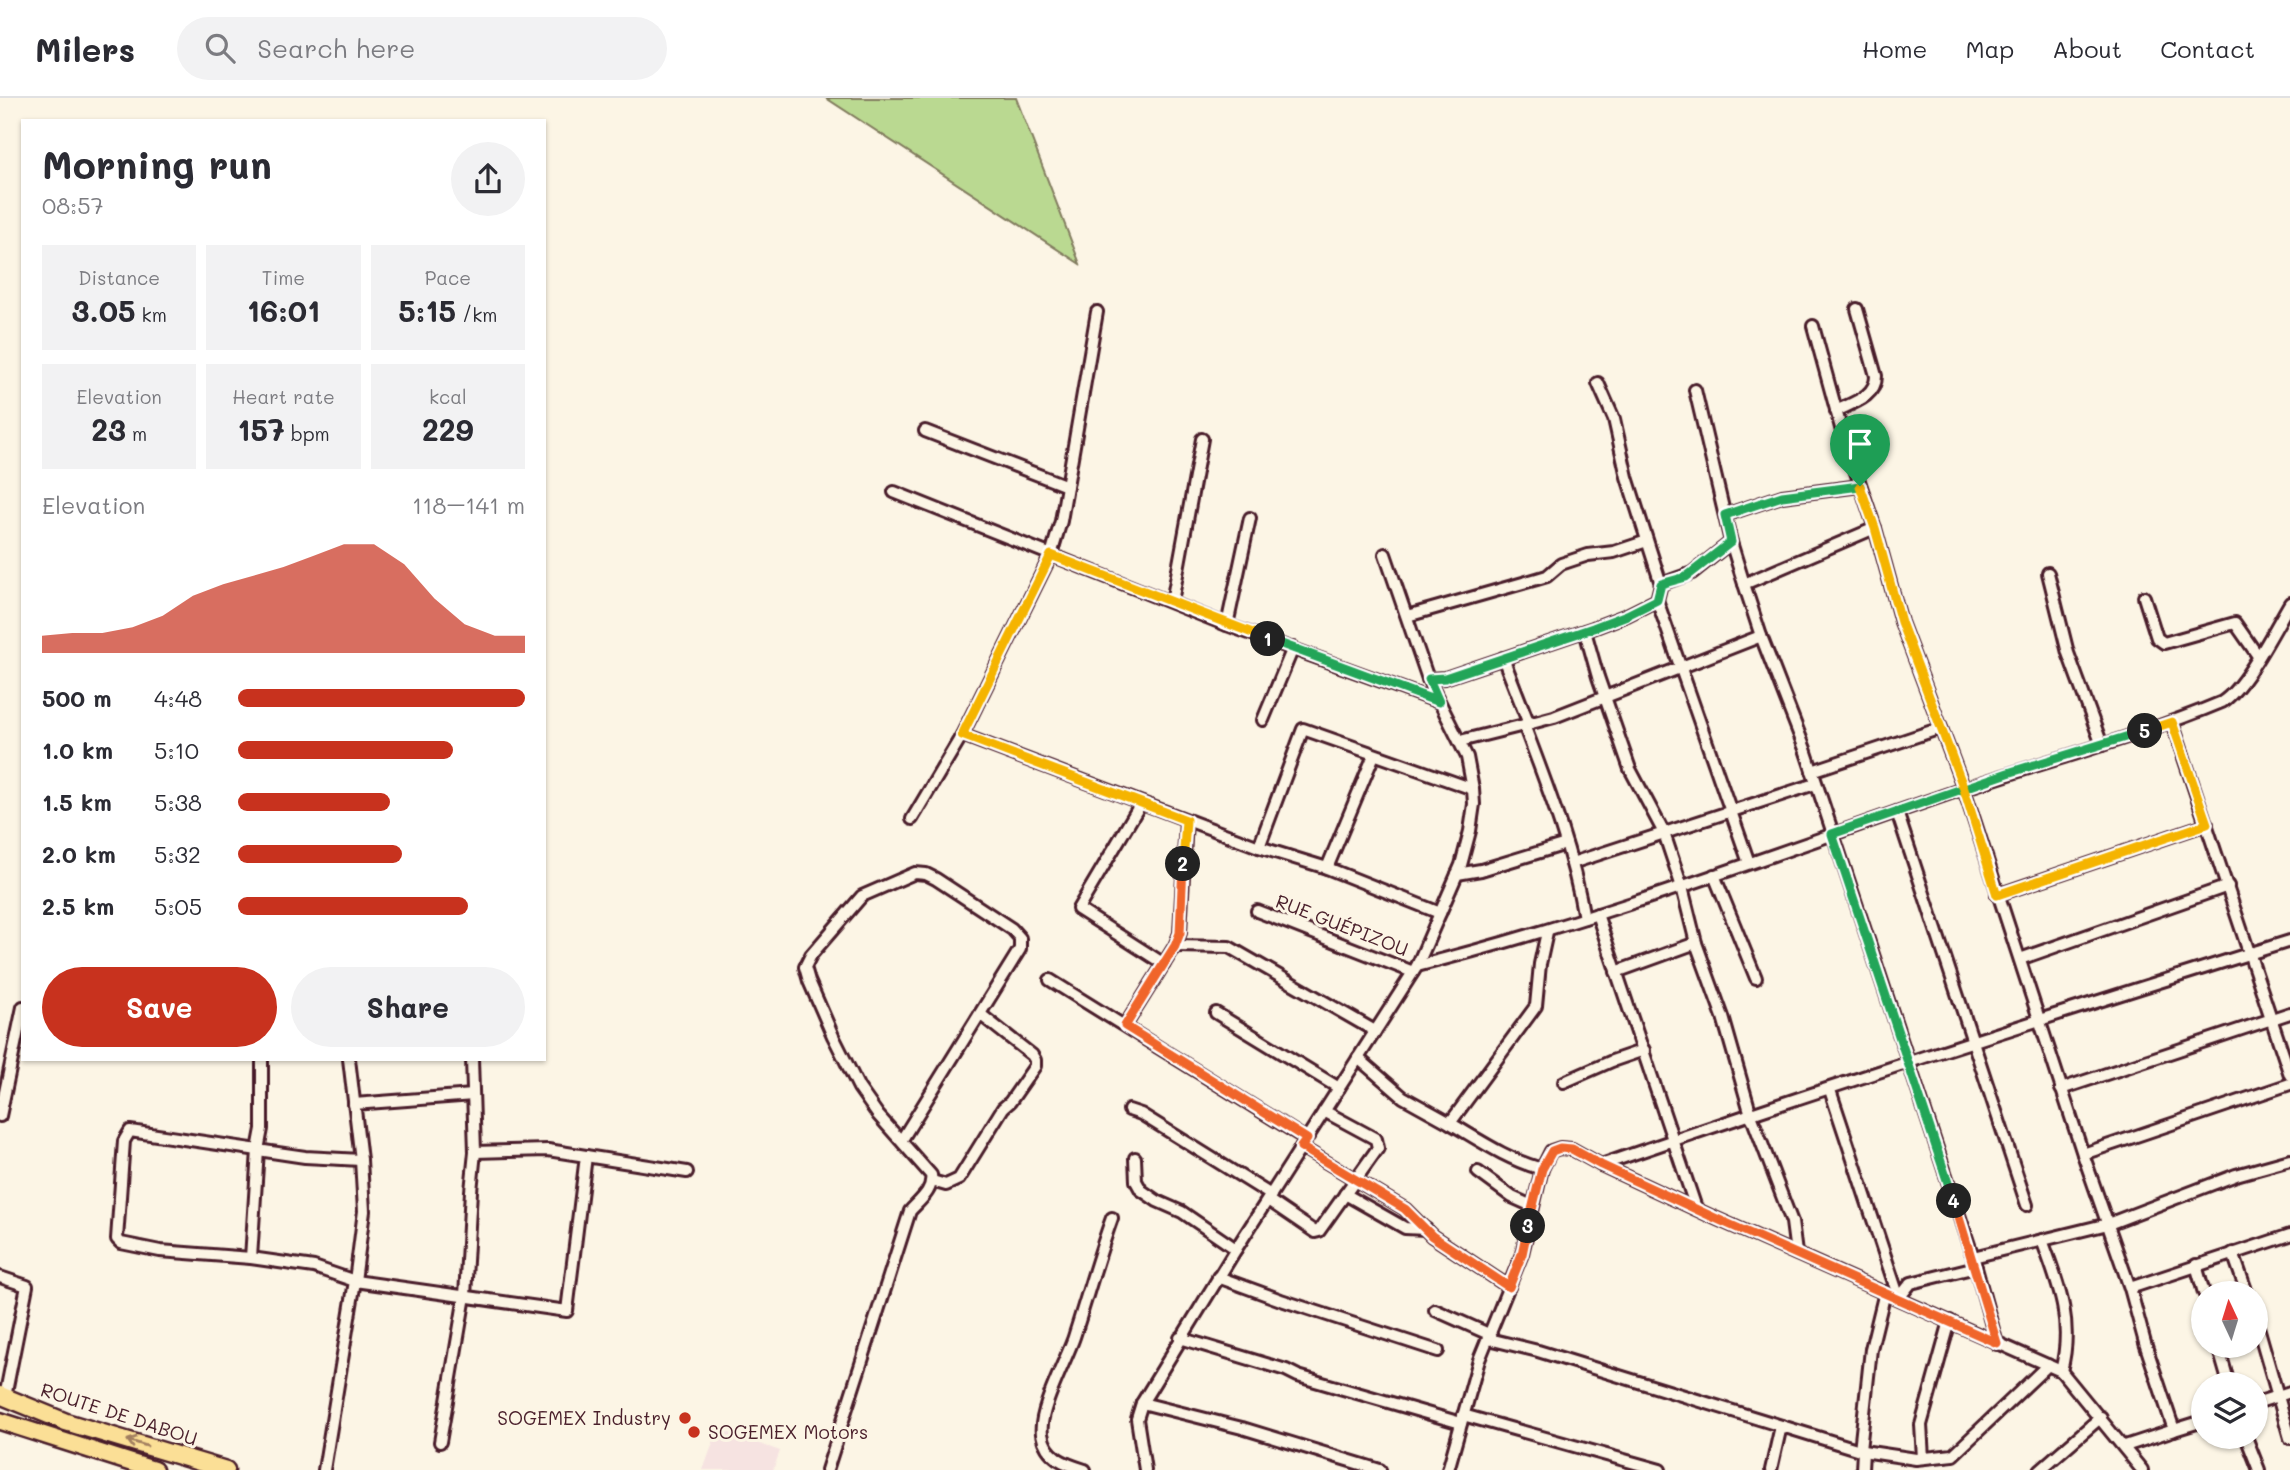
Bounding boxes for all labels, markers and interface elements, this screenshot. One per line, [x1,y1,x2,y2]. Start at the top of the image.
search box [177,17,667,80]
text: Milers [35,27,135,70]
icon: search [201,29,239,67]
text: Search here [257,31,415,65]
text: Home [1862,33,1927,64]
text: Map [1965,33,2014,64]
text: About [2052,33,2122,64]
text: Contact [2160,33,2255,64]
text: Morning run [42,139,272,189]
button: share [451,142,525,216]
text: 08:57 [42,190,103,220]
text: Distance [78,265,160,290]
text: Time [262,265,305,290]
text: Pace [425,265,471,290]
text: 3.05 [71,290,136,330]
text: 16:01 [247,290,320,330]
text: 5:15 [398,290,456,330]
text: km [136,302,167,327]
text: /km [456,302,497,327]
text: Elevation [77,384,162,409]
text: Heart rate [232,384,335,409]
text: kcal [429,384,467,409]
text: 23 [91,409,126,449]
text: 157 [237,409,285,449]
text: 229 [422,409,474,449]
pin [1830,414,1890,486]
text: m [126,421,147,446]
text: bpm [285,421,330,446]
icon: arrive [1841,425,1879,463]
text: Elevation [42,490,145,520]
text: 118–141 m [412,490,525,520]
pin: 1 [1250,622,1286,656]
text: 1 [1263,626,1272,651]
text: 500 m [42,683,112,713]
text: 4:48 [154,683,202,713]
pin: 5 [2128,714,2162,748]
text: 5 [2139,718,2150,743]
text: 1.0 km [42,735,113,765]
text: 5:10 [154,735,199,765]
text: 1.5 km [42,787,112,817]
text: 5:38 [154,787,202,817]
text: 2.0 km [42,839,116,869]
text: 5:32 [154,839,201,869]
pin: 2 [1166,846,1200,882]
text: 2 [1177,851,1188,876]
street label: RUE GUÉPIZOU [1272,888,1412,961]
text: 2.5 km [42,891,114,921]
text: 5:05 [154,891,202,921]
button: Save [42,967,277,1047]
button: Share [291,967,525,1047]
pin: 4 [1937,1184,1972,1218]
text: 4 [1947,1188,1960,1213]
pin: 3 [1510,1208,1546,1244]
text: 3 [1522,1213,1533,1238]
north arrow [2191,1281,2268,1358]
map controls [2191,1281,2268,1449]
button: layers [2191,1372,2268,1449]
street label: ROUTE DE DABOU [38,1376,201,1451]
place label: SOGEMEX Industry [497,1405,671,1430]
marker: SOGEMEX Industry [677,1410,693,1426]
place label: SOGEMEX Motors [708,1419,868,1444]
marker: SOGEMEX Motors [686,1424,702,1440]
one-way arrow [127,1436,149,1449]

